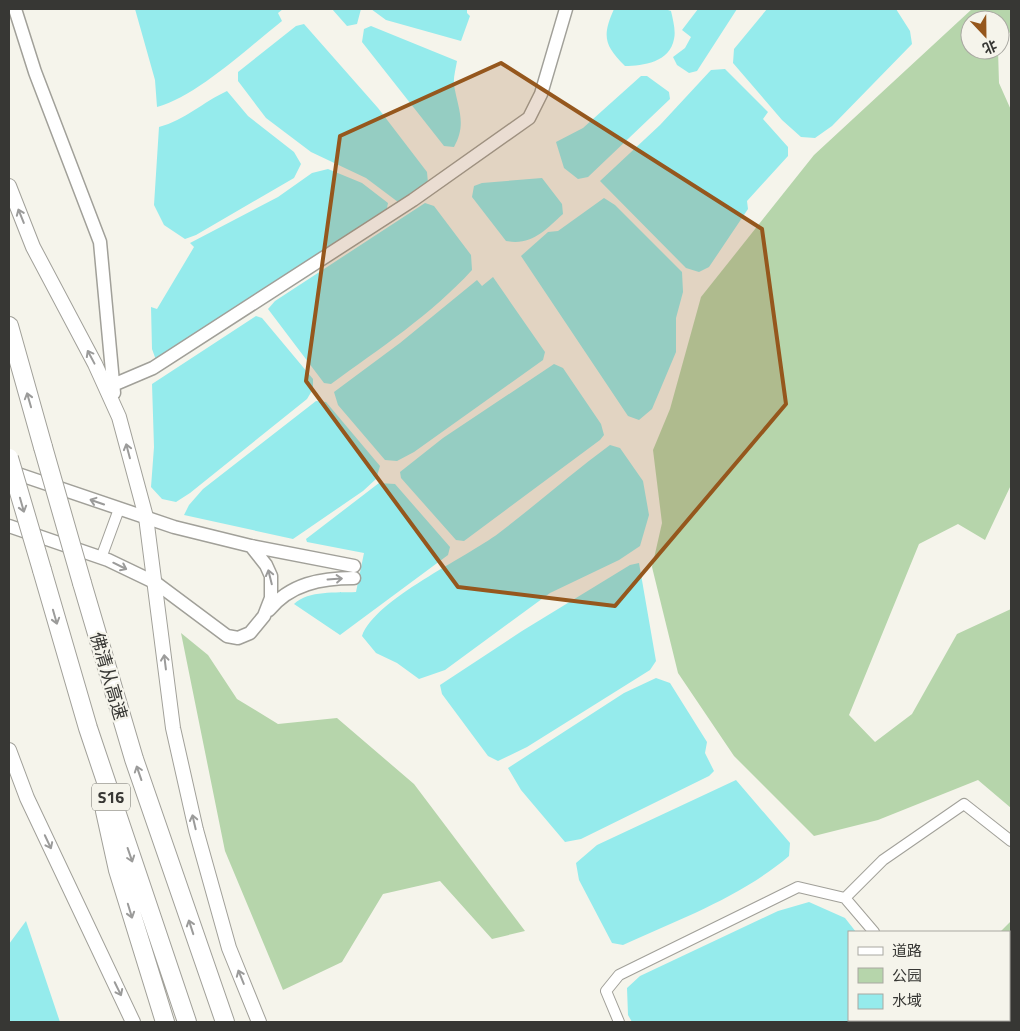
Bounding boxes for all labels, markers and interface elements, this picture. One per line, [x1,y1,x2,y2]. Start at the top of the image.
north arrow [960,10,1010,60]
text: 北 [980,35,1000,60]
one-way arrow [15,209,24,224]
one-way arrow [86,350,95,365]
one-way arrow [24,393,34,409]
one-way arrow [122,443,132,459]
one-way arrow [18,497,28,513]
one-way arrow [90,497,105,506]
one-way arrow [113,561,128,571]
one-way arrow [265,570,274,586]
one-way arrow [327,574,343,583]
one-way arrow [51,608,60,624]
street label: 佛清从高速 [84,629,134,723]
one-way arrow [160,654,170,670]
one-way arrow [133,765,143,781]
road number: S16 [92,784,130,810]
one-way arrow [189,814,198,830]
one-way arrow [44,834,53,849]
one-way arrow [126,847,136,863]
one-way arrow [126,903,136,919]
one-way arrow [186,919,196,935]
legend [848,931,1010,1021]
text: 道路 [892,939,922,962]
text: 公园 [892,964,922,987]
one-way arrow [236,970,245,985]
one-way arrow [114,981,123,996]
text: 水域 [892,989,922,1012]

